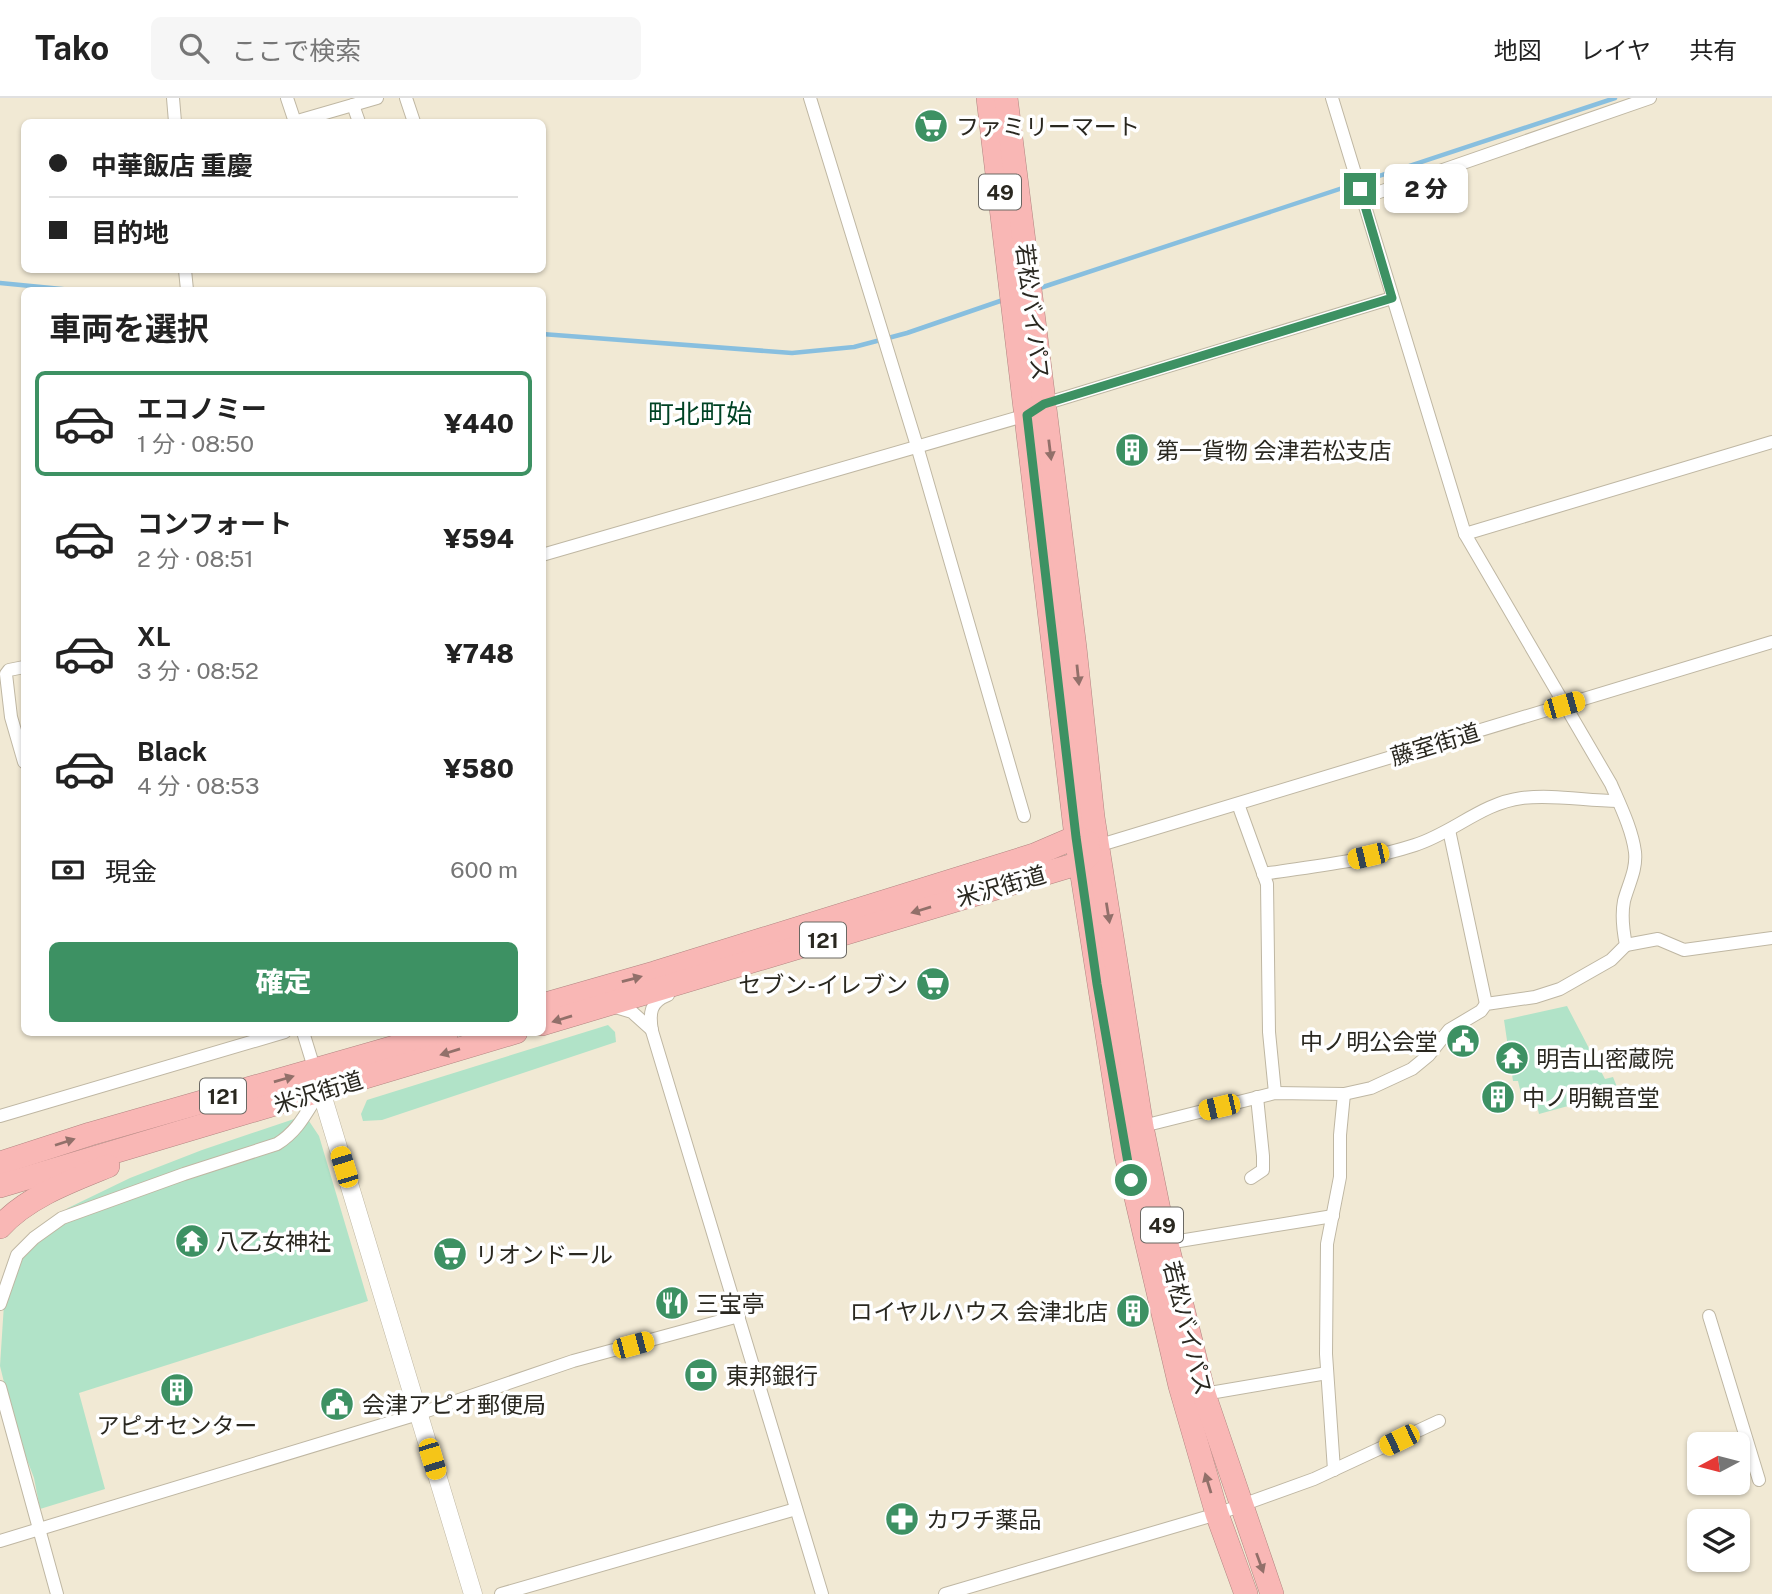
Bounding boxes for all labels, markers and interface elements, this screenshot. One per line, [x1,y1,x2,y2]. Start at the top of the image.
search box [151,17,641,80]
text: Tako [35,29,109,67]
icon: search [175,29,213,67]
text: ここで検索 [231,35,361,66]
text: 地図 [1494,36,1542,64]
text: レイヤ [1580,36,1651,64]
text: 共有 [1689,36,1737,64]
supermarket icon: ファミリーマート [912,107,950,145]
place label: ファミリーマート [956,113,1140,140]
text: 中華飯店 重慶 [91,150,253,181]
callout: 2 分 [1384,164,1468,214]
route end [1344,173,1376,205]
road number: 49 [979,174,1021,210]
text: 2 分 [1404,175,1448,202]
text: 目的地 [91,217,169,248]
street label: 若松バイパス [1011,242,1055,382]
text: 車両を選択 [49,310,209,347]
icon: car [53,392,116,455]
text: エコノミー [137,393,267,424]
district label: 町北町始 [648,398,752,429]
text: ¥440 [444,408,514,439]
text: 1 分 · 08:50 [137,430,254,457]
building icon: 第一貨物 会津若松支店 [1113,431,1151,469]
place label: 第一貨物 会津若松支店 [1156,437,1392,464]
one-way arrow [1044,439,1055,461]
icon: car [53,507,116,570]
text: コンフォート [137,508,292,539]
text: ¥594 [444,523,514,554]
text: 2 分 · 08:51 [137,545,254,572]
text: XL [137,621,171,652]
icon: car [53,622,116,685]
text: ¥748 [445,638,514,669]
text: 3 分 · 08:52 [137,657,259,684]
one-way arrow [1073,665,1084,687]
car [1541,689,1588,721]
street label: 藤室街道 [1387,718,1483,770]
text: Black [137,736,207,767]
icon: car [53,737,116,800]
text: ¥580 [444,753,514,784]
text: 4 分 · 08:53 [137,772,260,799]
car [1346,841,1391,871]
icon: cash [49,851,87,889]
text: 現金 [105,856,157,887]
text: 600 m [450,856,518,883]
street label: 米沢街道 [953,860,1049,912]
one-way arrow [1103,902,1114,924]
one-way arrow [910,906,931,916]
road number: 121 [800,922,846,958]
button: 確定 [49,942,518,1022]
supermarket icon: セブン-イレブン [914,965,952,1003]
place label: セブン-イレブン [738,971,908,998]
one-way arrow [622,974,643,984]
one-way arrow [551,1014,572,1024]
public building icon: 中ノ明公会堂 [1444,1022,1482,1060]
place label: 中ノ明公会堂 [1300,1028,1438,1055]
temple icon: 明吉山密蔵院 [1493,1039,1531,1077]
place label: 明吉山密蔵院 [1536,1045,1674,1072]
one-way arrow [440,1048,461,1058]
street label: 米沢街道 [270,1066,366,1118]
one-way arrow [274,1074,295,1084]
building icon: 中ノ明観音堂 [1479,1078,1517,1116]
road number: 121 [200,1079,246,1114]
place label: 中ノ明観音堂 [1522,1084,1660,1111]
car [1197,1092,1242,1122]
one-way arrow [55,1136,76,1147]
car [328,1144,361,1190]
route start [1115,1164,1147,1196]
road number: 49 [1141,1208,1183,1242]
temple icon: 八乙女神社 [173,1222,211,1260]
place label: 八乙女神社 [216,1228,331,1255]
supermarket icon: リオンドール [431,1235,469,1273]
place label: リオンドール [475,1241,613,1268]
street label: 若松バイパス [1158,1258,1218,1398]
restaurant icon: 三宝亭 [653,1284,691,1322]
place label: 三宝亭 [696,1290,765,1317]
building icon: ロイヤルハウス 会津北店 [1114,1292,1152,1330]
place label: ロイヤルハウス 会津北店 [850,1298,1108,1325]
car [610,1329,657,1361]
bank icon: 東邦銀行 [682,1356,720,1394]
place label: 東邦銀行 [726,1362,818,1389]
building icon: アピオセンター [158,1371,196,1409]
public building icon: 会津アピオ郵便局 [318,1385,356,1423]
place label: 会津アピオ郵便局 [362,1391,546,1418]
place label: アピオセンター [97,1412,258,1439]
car [1376,1421,1423,1459]
north arrow [1687,1432,1750,1494]
map controls [1687,1432,1750,1572]
car [416,1436,449,1482]
one-way arrow [1202,1472,1212,1493]
pharmacy icon: カワチ薬品 [883,1500,921,1538]
place label: カワチ薬品 [926,1506,1041,1533]
button: layers [1687,1509,1750,1572]
one-way arrow [1255,1552,1266,1573]

